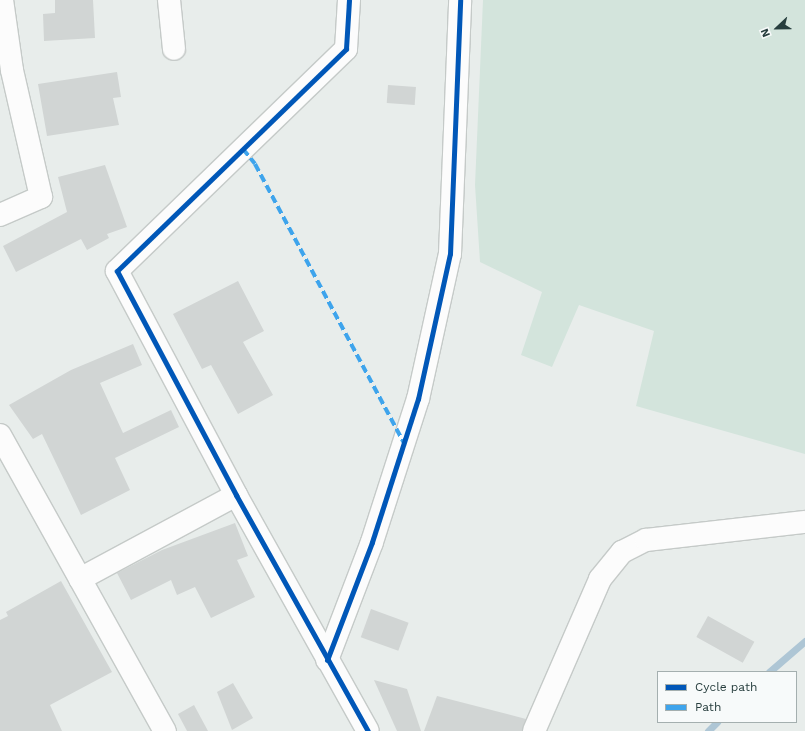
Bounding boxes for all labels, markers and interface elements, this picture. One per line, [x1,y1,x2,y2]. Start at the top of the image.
north arrow [757,8,797,48]
text: N [758,26,773,39]
legend [657,671,797,723]
text: Cycle path [695,680,757,694]
text: Path [695,700,721,714]

